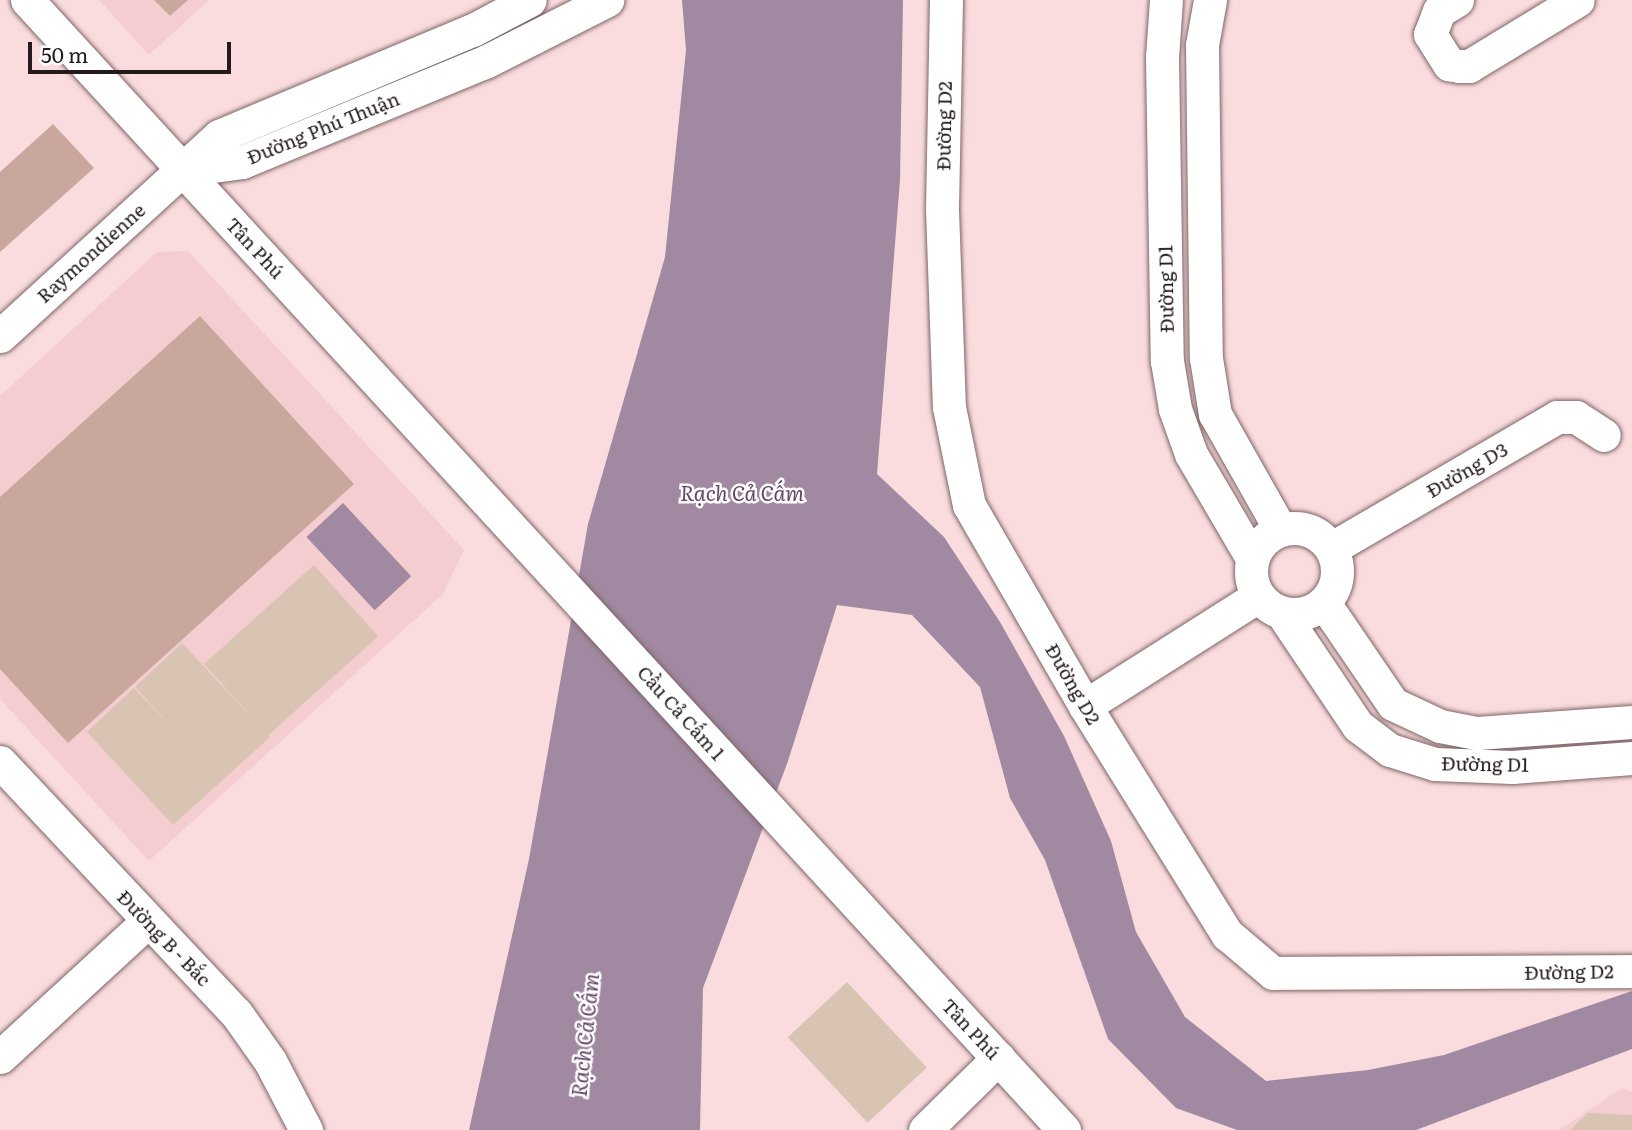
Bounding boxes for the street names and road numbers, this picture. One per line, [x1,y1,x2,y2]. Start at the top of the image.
street label: Đường D2 [932,81,956,171]
street label: Đường Phú Thuận [243,87,403,169]
street label: Raymondienne [32,198,150,308]
street label: Tân Phú [221,213,289,283]
street label: Đường D1 [1154,245,1178,333]
street label: Đường D3 [1422,438,1512,502]
street label: Đường D2 [1041,639,1105,729]
street label: Cầu Cả Cấm 1 [633,661,729,765]
street label: Đường D1 [1441,752,1529,776]
street label: Đường B - Bắc [113,885,215,991]
street label: Đường D2 [1524,960,1614,984]
street label: Tân Phú [937,994,1005,1064]

